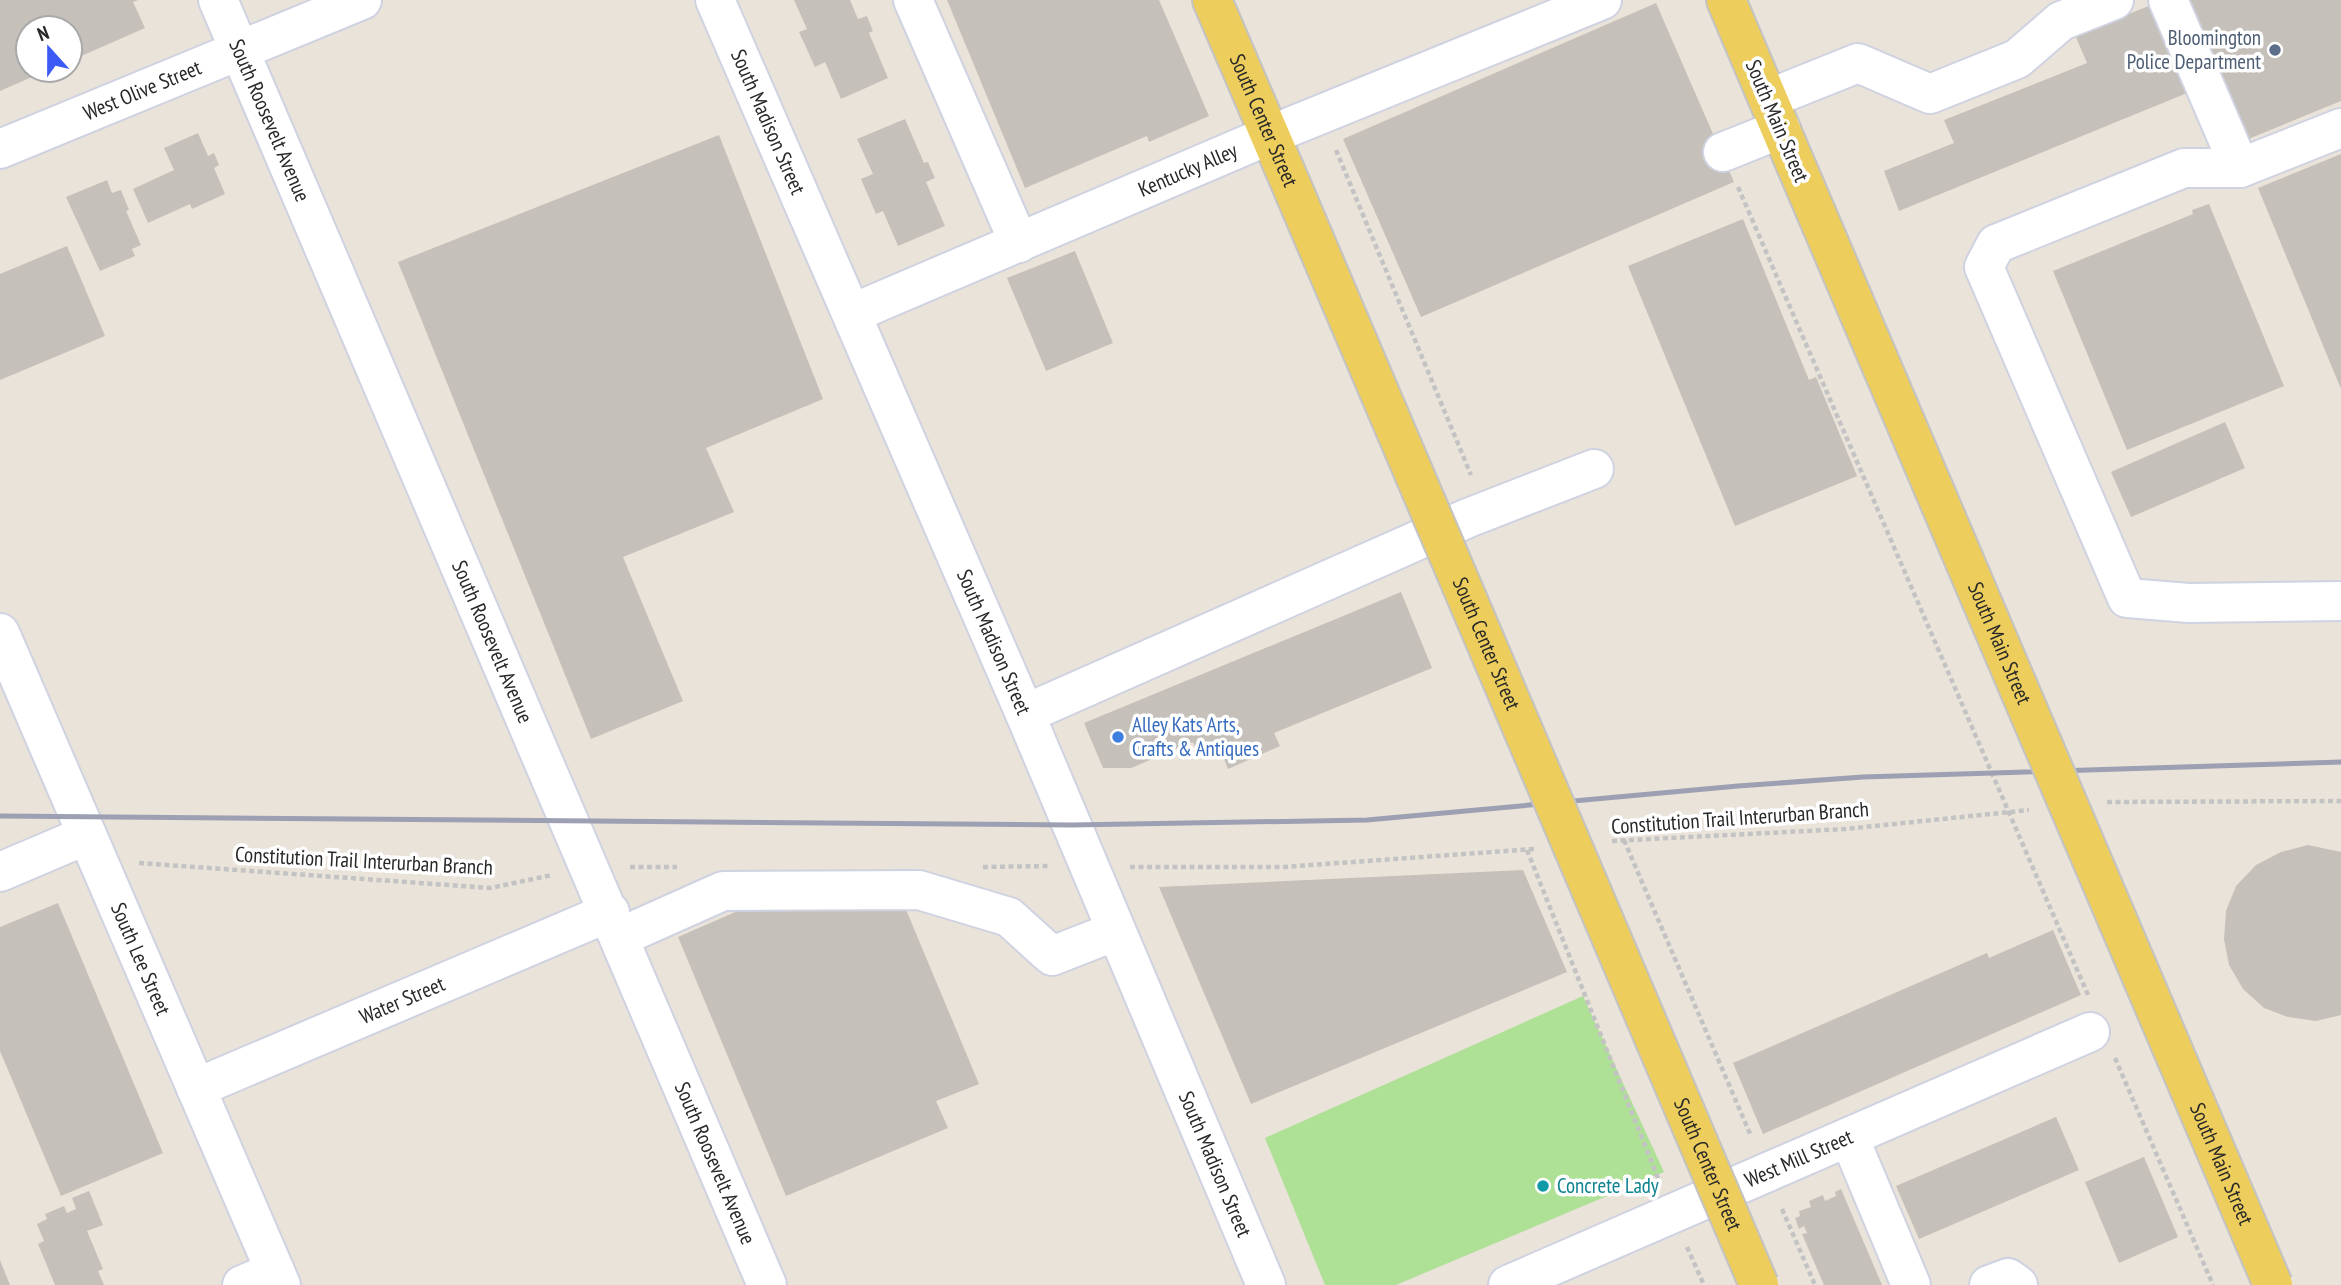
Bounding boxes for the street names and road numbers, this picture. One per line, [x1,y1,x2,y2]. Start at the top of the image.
street label: South Roosevelt Avenue [223,35,317,206]
street label: South Madison Street [725,45,812,199]
street label: South Center Street [1224,50,1304,191]
street label: West Olive Street [79,54,205,126]
street label: South Main Street [1740,56,1815,186]
street label: Kentucky Alley [1134,137,1241,203]
street label: South Roosevelt Avenue [446,556,539,727]
street label: South Madison Street [951,565,1038,719]
street label: South Center Street [1447,573,1527,714]
street label: South Main Street [1962,578,2038,708]
street label: Constitution Trail Interurban Branch [1610,795,1870,840]
street label: Constitution Trail Interurban Branch [234,840,494,881]
street label: South Lee Street [105,899,177,1019]
street label: Water Street [355,970,449,1030]
street label: South Roosevelt Avenue [669,1078,762,1248]
street label: South Madison Street [1173,1087,1258,1241]
street label: South Center Street [1668,1094,1748,1235]
street label: South Main Street [2184,1099,2260,1229]
street label: West Mill Street [1740,1123,1857,1193]

